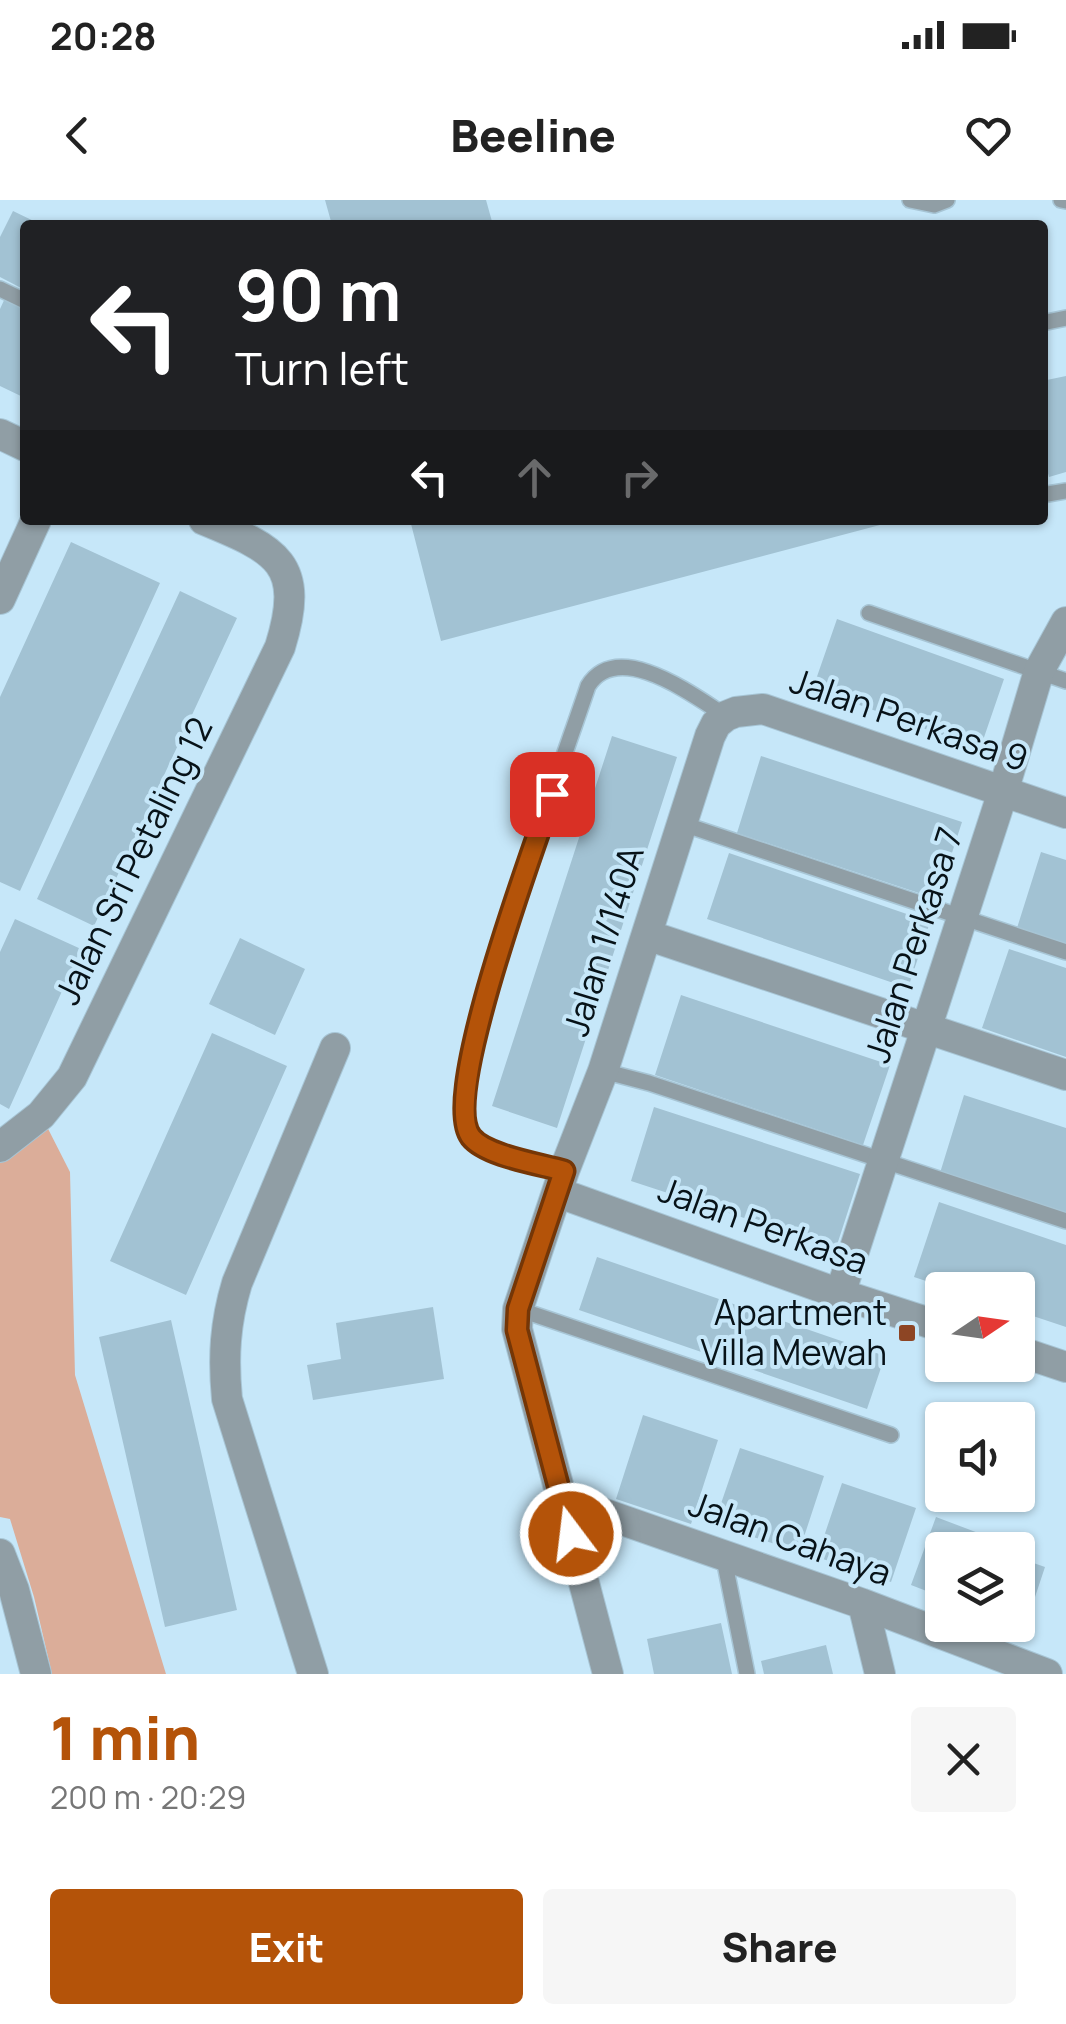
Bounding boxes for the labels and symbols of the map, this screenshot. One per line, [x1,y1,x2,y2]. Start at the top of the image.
street label: Jalan Perkasa 9 [784,656,1035,782]
street label: Jalan Sri Petaling 12 [43,709,223,1012]
pin [510,752,595,837]
street label: Jalan Perkasa 7 [852,821,974,1068]
street label: Jalan 1/140A [551,840,655,1041]
street label: Jalan Perkasa [652,1165,875,1285]
north arrow [925,1272,1035,1382]
place label: Apartment Villa Mewah [700,1288,887,1376]
marker: Apartment Villa Mewah [896,1322,918,1344]
street label: Jalan Cahaya [683,1479,898,1597]
position arrow [519,1482,623,1586]

